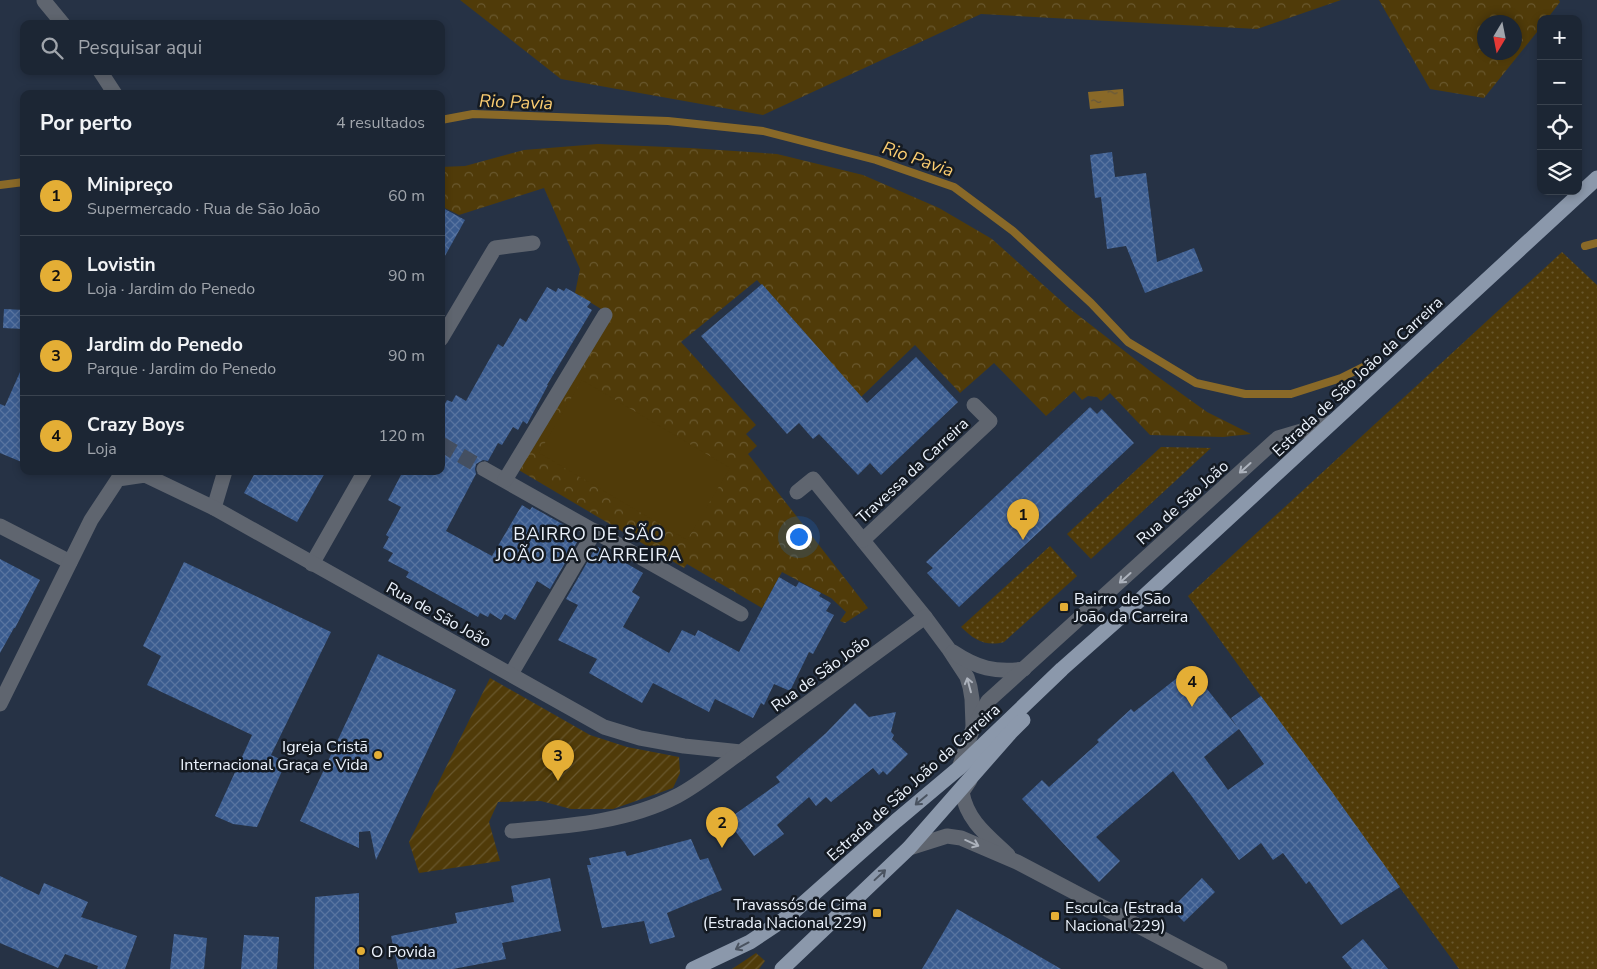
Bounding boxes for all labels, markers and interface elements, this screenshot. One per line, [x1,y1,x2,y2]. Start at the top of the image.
north arrow [1477,15,1522,60]
map controls [1537,15,1582,195]
button: + [1537,15,1582,60]
search box [20,20,445,75]
icon: search [38,34,66,62]
text: Pesquisar aqui [78,35,202,61]
button: − [1537,60,1582,105]
water label: Rio Pavia [478,89,554,115]
button: locate [1537,105,1582,150]
text: Por perto [40,109,132,137]
text: 4 resultados [336,112,425,134]
water label: Rio Pavia [879,136,957,182]
button: layers [1537,150,1582,195]
text: Minipreço [87,172,173,198]
text: 1 [51,185,61,207]
text: 60 m [388,185,425,207]
text: Supermercado · Rua de São João [87,198,320,220]
text: Lovistin [87,252,156,278]
text: 2 [51,265,61,287]
text: 90 m [388,265,425,287]
text: Loja · Jardim do Penedo [87,278,255,300]
street label: Estrada de São João da Carreira [1268,292,1448,462]
text: Jardim do Penedo [87,332,243,358]
text: 3 [51,345,61,367]
text: 90 m [388,345,425,367]
text: Parque · Jardim do Penedo [87,358,276,380]
text: Crazy Boys [87,412,185,438]
street label: Travessa da Carreira [852,413,973,528]
text: 4 [51,425,61,447]
text: 120 m [378,425,425,447]
text: Loja [87,438,117,460]
street label: Rua de São João [1132,455,1234,550]
one-way arrow [1238,462,1251,474]
pin: 1 [1007,499,1039,540]
district label: BAIRRO DE SÃO JOÃO DA CARREIRA [495,522,682,567]
your location [786,524,812,550]
one-way arrow [1118,572,1131,584]
street label: Rua de São João [382,577,495,653]
place label: Bairro de São João da Carreira [1073,588,1188,628]
marker: Bairro de São João da Carreira [1058,601,1070,613]
street label: Rua de São João [767,630,874,717]
pin: 4 [1176,666,1208,707]
one-way arrow [964,678,973,694]
street label: Estrada de São João da Carreira [822,699,1005,867]
place label: Igreja Cristã Internacional Graça e Vida [180,736,368,776]
pin: 3 [542,740,574,781]
marker: Igreja Cristã Internacional Graça e Vida [372,749,384,761]
one-way arrow [915,794,928,805]
pin: 2 [706,807,738,848]
one-way arrow [964,838,979,848]
one-way arrow [874,869,887,881]
place label: Travassós de Cima (Estrada Nacional 229) [703,894,867,934]
place label: Esculca (Estrada Nacional 229) [1065,897,1182,937]
marker: Travassós de Cima (Estrada Nacional 229) [871,907,883,919]
marker: Esculca (Estrada Nacional 229) [1049,910,1061,922]
place label: O Povida [371,941,436,963]
one-way arrow [734,941,749,951]
marker: O Povida [355,945,367,957]

